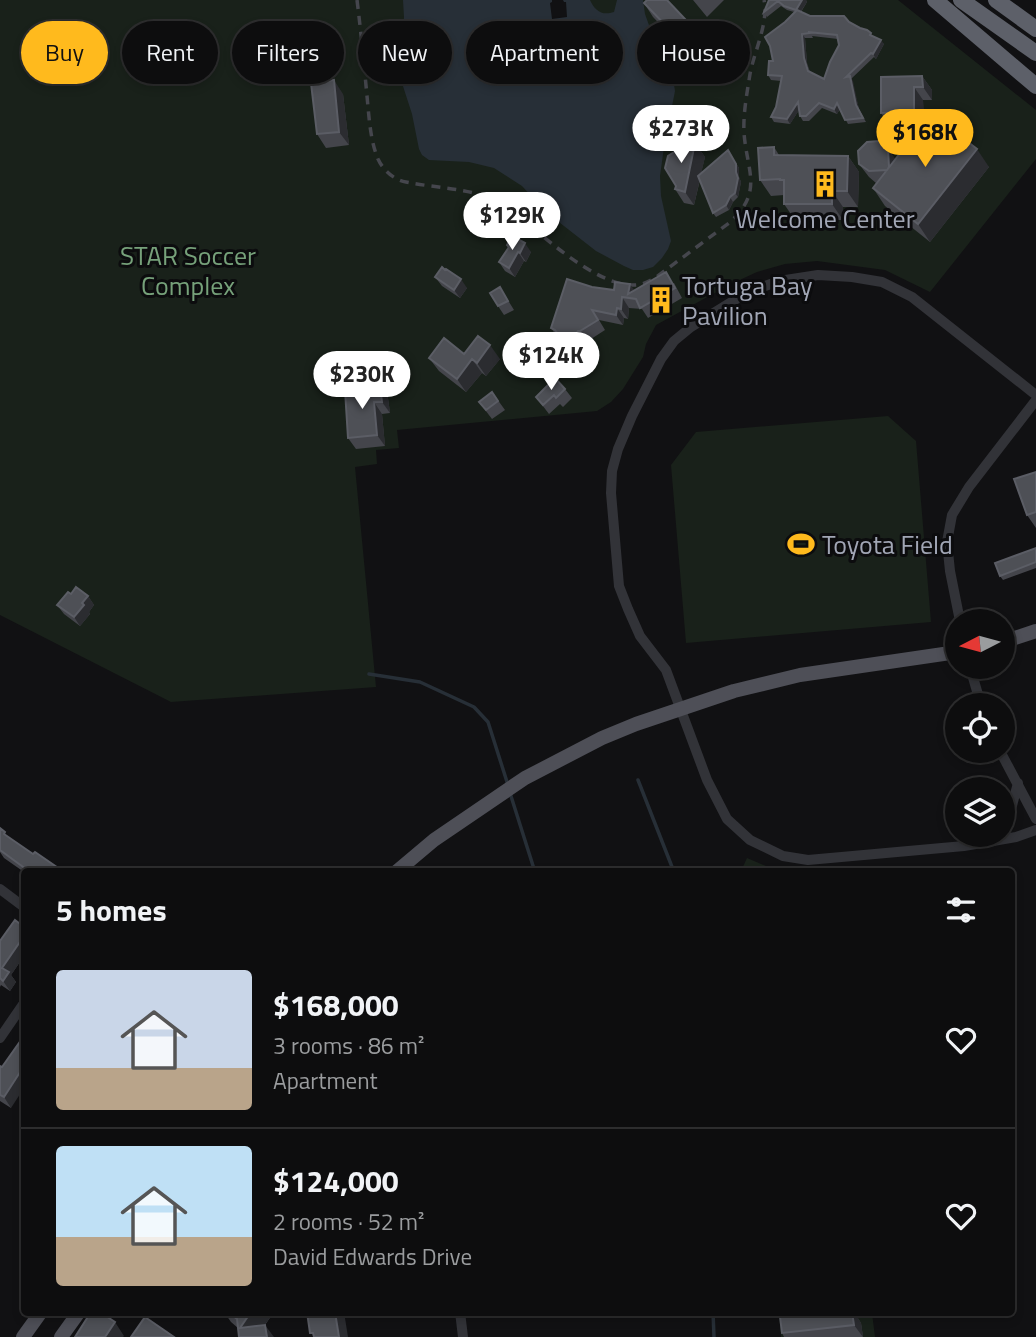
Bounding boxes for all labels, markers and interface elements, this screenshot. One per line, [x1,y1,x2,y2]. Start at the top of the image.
chip: Buy [21,21,108,84]
chip: Rent [122,21,218,84]
chip: Filters [232,21,344,84]
chip: New [358,21,452,84]
chip: Apartment [466,21,623,84]
chip: House [637,21,750,84]
pin: $273K [632,106,730,165]
text: $273K [648,110,714,145]
pin: $168K [876,110,974,169]
text: $168K [892,114,958,149]
building icon: Welcome Center [810,169,840,199]
pin: $129K [463,192,561,252]
text: $129K [479,197,545,232]
place label: Welcome Center [735,199,915,238]
park label: STAR Soccer Complex [120,236,256,305]
place label: Tortuga Bay Pavilion [682,266,813,335]
building icon: Tortuga Bay Pavilion [646,285,676,315]
pin: $124K [502,332,600,392]
text: $124K [518,337,584,372]
pin: $230K [313,352,411,411]
text: $230K [329,356,395,391]
place label: Toyota Field [822,525,953,564]
sports icon: Toyota Field [786,529,816,559]
north arrow [945,609,1015,679]
map controls [945,609,1015,847]
button: locate [945,693,1015,763]
button: layers [945,777,1015,847]
text: 5 homes [56,887,167,933]
icon: filters [942,891,980,929]
text: $168,000 [273,982,399,1028]
icon: home [112,998,196,1082]
icon: heart [942,1021,980,1059]
text: 3 rooms · 86 m² [273,1028,424,1063]
text: Apartment [273,1063,378,1098]
text: $124,000 [273,1158,399,1204]
icon: home [112,1174,196,1258]
icon: heart [942,1197,980,1235]
text: 2 rooms · 52 m² [273,1204,424,1239]
text: David Edwards Drive [273,1239,472,1274]

